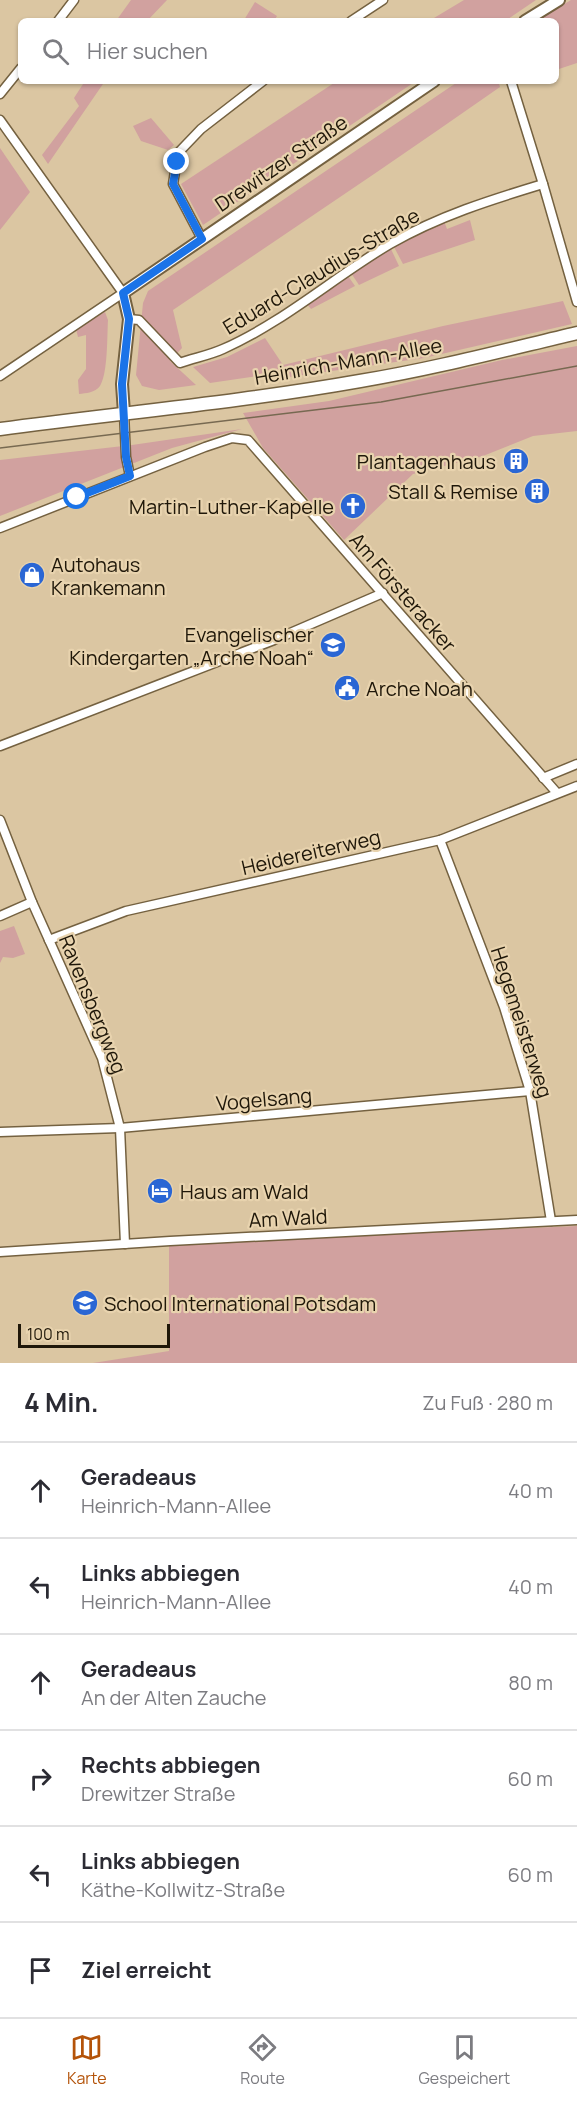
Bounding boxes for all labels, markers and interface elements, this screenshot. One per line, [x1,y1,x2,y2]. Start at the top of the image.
search box [18,18,559,84]
icon: search [39,35,72,68]
text: Hier suchen [87,36,208,66]
street label: Drewitzer Straße [209,109,353,217]
route end [163,148,189,174]
street label: Eduard-Claudius-Straße [218,202,424,340]
street label: Heinrich-Mann-Allee [252,331,444,391]
building icon: Plantagenhaus [501,446,531,476]
place label: Plantagenhaus [357,448,496,475]
building icon: Stall & Remise [522,476,552,506]
place label: Stall & Remise [388,478,518,505]
route start [63,483,89,509]
church icon: Martin-Luther-Kapelle [338,491,368,521]
place label: Martin-Luther-Kapelle [129,493,334,520]
street label: Am Försteracker [344,527,462,657]
place label: Autohaus Krankemann [51,551,166,601]
shop icon: Autohaus Krankemann [17,560,47,590]
place label: Evangelischer Kindergarten „Arche Noah“ [69,621,314,671]
school or university icon: Evangelischer Kindergarten „Arche Noah“ [318,630,348,660]
public building icon: Arche Noah [332,673,362,703]
place label: Arche Noah [366,675,473,702]
street label: Heidereiterweg [239,823,383,881]
street label: Ravensbergweg [53,931,133,1077]
street label: Hegemeisterweg [485,943,559,1101]
street label: Vogelsang [215,1081,313,1117]
hotel icon: Haus am Wald [145,1176,175,1206]
place label: Haus am Wald [180,1178,309,1205]
street label: Am Wald [248,1202,328,1234]
school or university icon: School International Potsdam [70,1288,100,1318]
place label: School International Potsdam [104,1290,376,1317]
scale bar [18,1321,170,1348]
text: 100 m [27,1323,70,1345]
text: 4 Min. [24,1384,99,1420]
text: Zu Fuß · 280 m [422,1389,553,1416]
text: Geradeaus [81,1462,196,1492]
icon: ahead [24,1474,57,1507]
text: 40 m [508,1477,553,1504]
text: Heinrich-Mann-Allee [81,1492,271,1519]
text: Links abbiegen [81,1558,240,1588]
icon: left [24,1570,57,1603]
text: 40 m [508,1573,553,1600]
text: Heinrich-Mann-Allee [81,1588,271,1615]
text: Geradeaus [81,1654,196,1684]
icon: ahead [24,1666,57,1699]
text: 80 m [508,1669,553,1696]
text: An der Alten Zauche [81,1684,266,1711]
text: Rechts abbiegen [81,1750,260,1780]
icon: right [24,1762,57,1795]
text: 60 m [507,1765,553,1792]
text: Drewitzer Straße [81,1780,235,1807]
text: Links abbiegen [81,1846,240,1876]
icon: left [24,1858,57,1891]
text: 60 m [507,1861,553,1888]
text: Käthe-Kollwitz-Straße [81,1876,285,1903]
icon: arrive [24,1954,57,1987]
text: Ziel erreicht [81,1955,212,1985]
tab: Karte [67,2031,106,2089]
tab: Route [240,2031,285,2089]
tab: Gespeichert [419,2031,510,2089]

